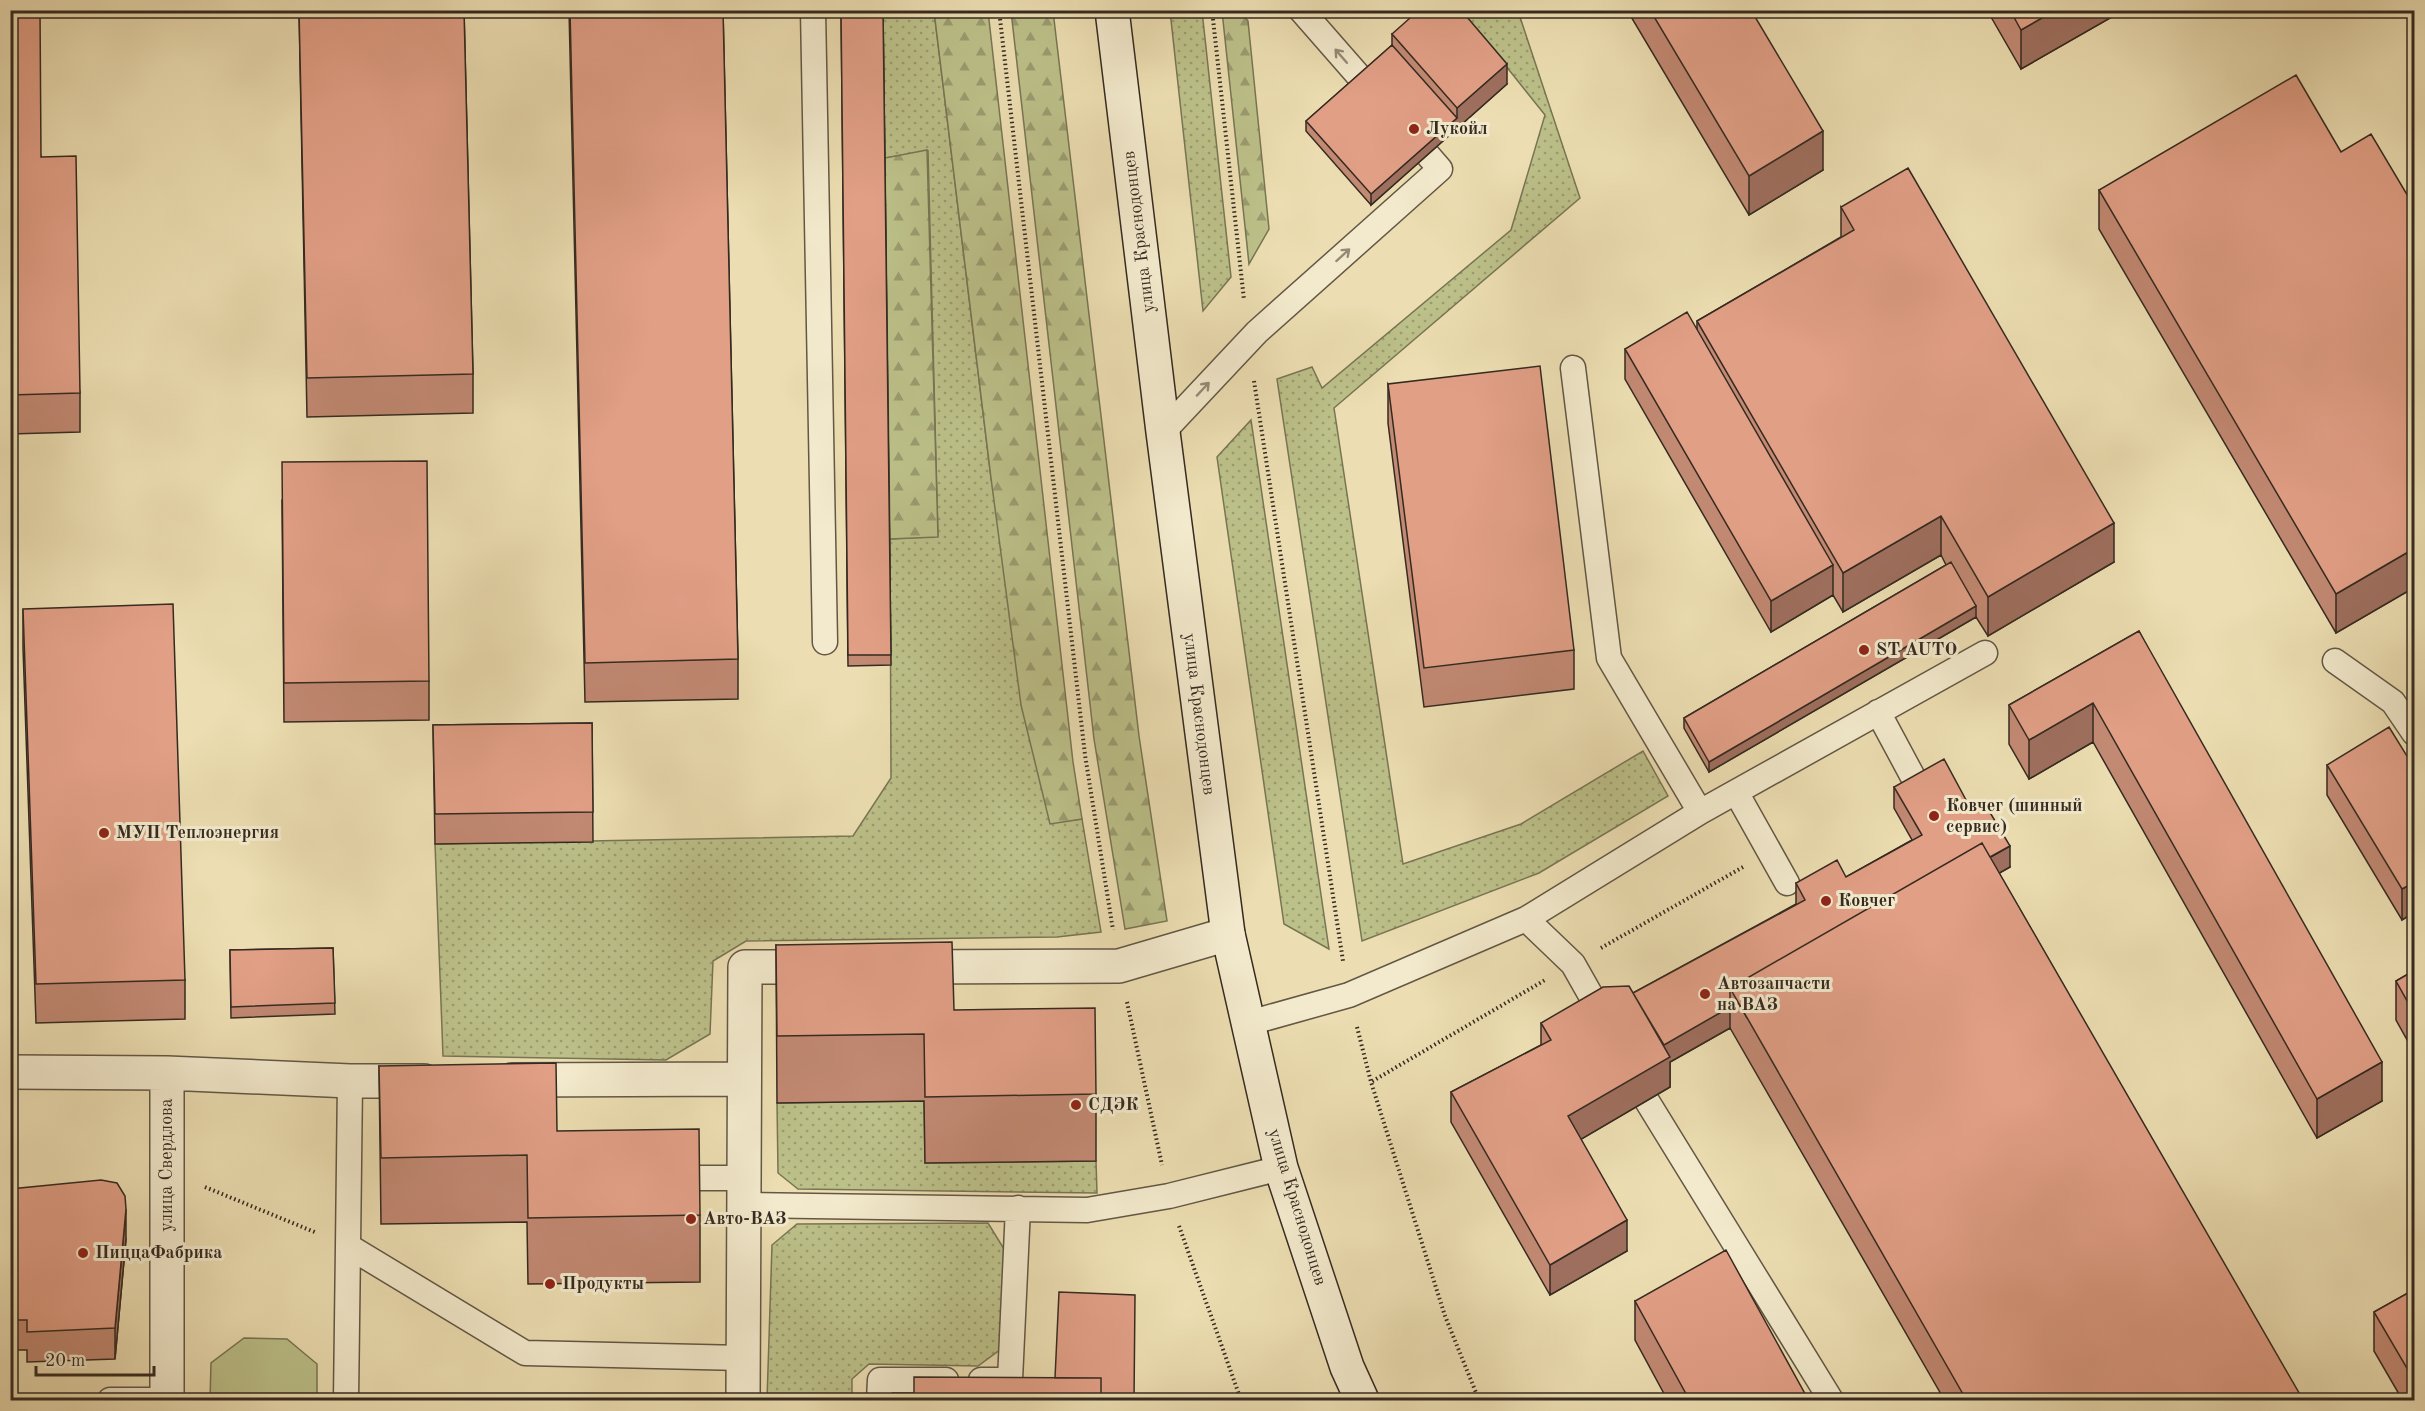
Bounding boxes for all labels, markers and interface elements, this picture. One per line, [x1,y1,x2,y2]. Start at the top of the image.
one-way arrow [1334,49,1348,64]
place label: Лукойл [1426,120,1488,138]
marker: Лукойл [1407,122,1421,136]
street label: улица Краснодонцев [1120,150,1158,314]
one-way arrow [1335,248,1350,262]
one-way arrow [1196,382,1210,397]
street label: улица Краснодонцев [1180,632,1218,796]
place label: ST AUTO [1876,641,1957,659]
marker: ST AUTO [1857,643,1871,657]
place label: Ковчег (шинный сервис) [1946,797,2083,836]
marker: Ковчег (шинный сервис) [1927,809,1941,823]
place label: МУП Теплоэнергия [116,824,279,842]
marker: МУП Теплоэнергия [97,826,111,840]
place label: Ковчег [1838,892,1895,910]
marker: Ковчег [1819,894,1833,908]
place label: Автозапчасти на ВАЗ [1717,975,1830,1014]
marker: Автозапчасти на ВАЗ [1698,987,1712,1001]
place label: СДЭК [1088,1096,1138,1114]
street label: улица Свердлова [158,1098,176,1232]
marker: СДЭК [1069,1098,1083,1112]
street label: улица Краснодонцев [1265,1126,1329,1288]
place label: Авто-ВАЗ [703,1210,787,1228]
marker: Авто-ВАЗ [684,1212,698,1226]
place label: ПиццаФабрика [95,1244,222,1262]
marker: ПиццаФабрика [76,1246,90,1260]
place label: Продукты [562,1275,644,1293]
marker: Продукты [543,1277,557,1291]
scale bar [36,1339,154,1377]
text: 20 m [45,1352,85,1370]

